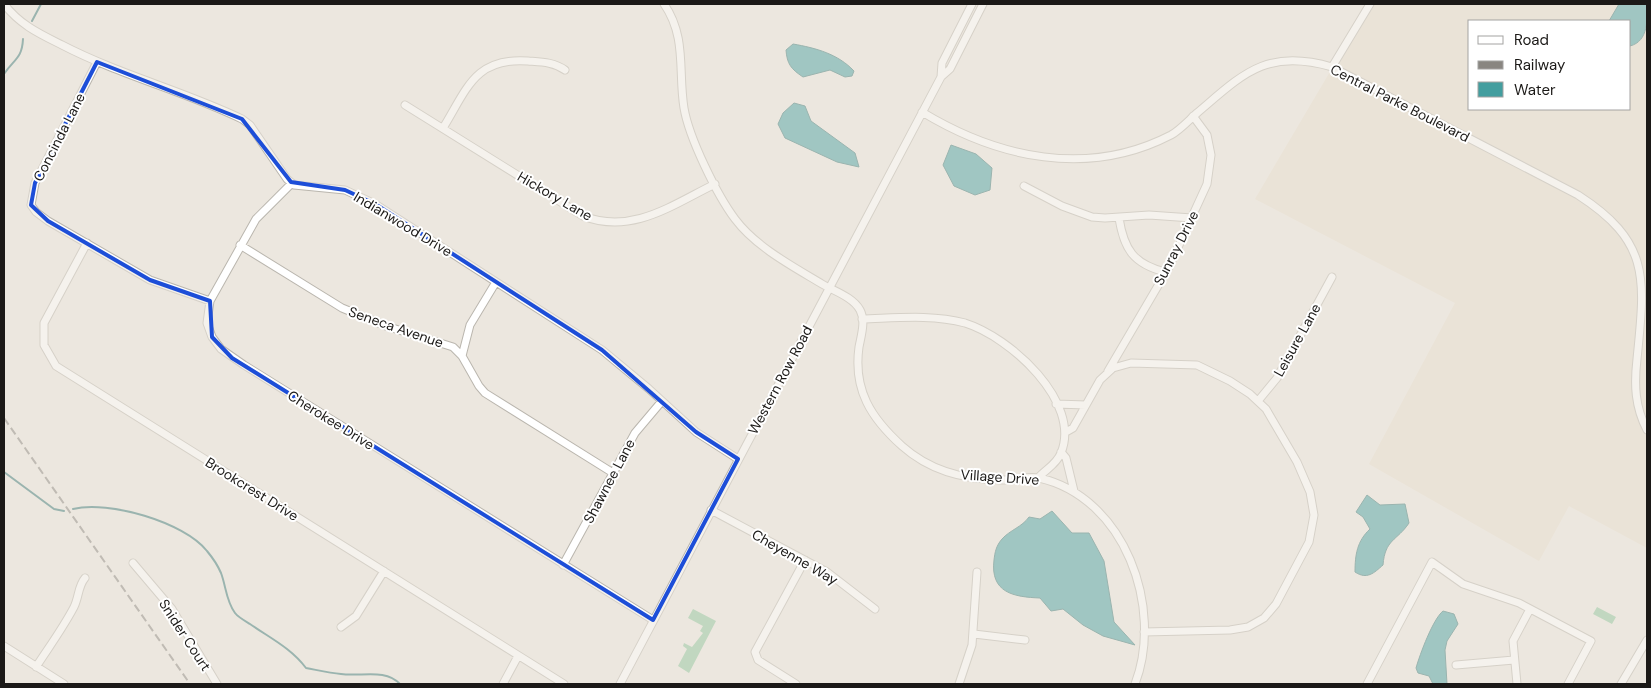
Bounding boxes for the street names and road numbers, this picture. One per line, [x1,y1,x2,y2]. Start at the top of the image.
street label: Central Parke Boulevard [1327,60,1473,146]
street label: Concinda Lane [29,90,89,184]
street label: Hickory Lane [514,167,596,225]
street label: Indianwood Drive [350,187,456,261]
street label: Sunray Drive [1149,208,1203,288]
street label: Leisure Lane [1269,300,1325,380]
street label: Seneca Avenue [346,302,446,352]
street label: Western Row Road [744,323,816,437]
street label: Cherokee Drive [284,386,378,454]
street label: Shawnee Lane [579,436,639,526]
street label: Brookcrest Drive [202,453,302,525]
street label: Village Drive [960,465,1040,489]
street label: Cheyenne Way [749,525,842,589]
street label: Snider Court [155,596,215,674]

